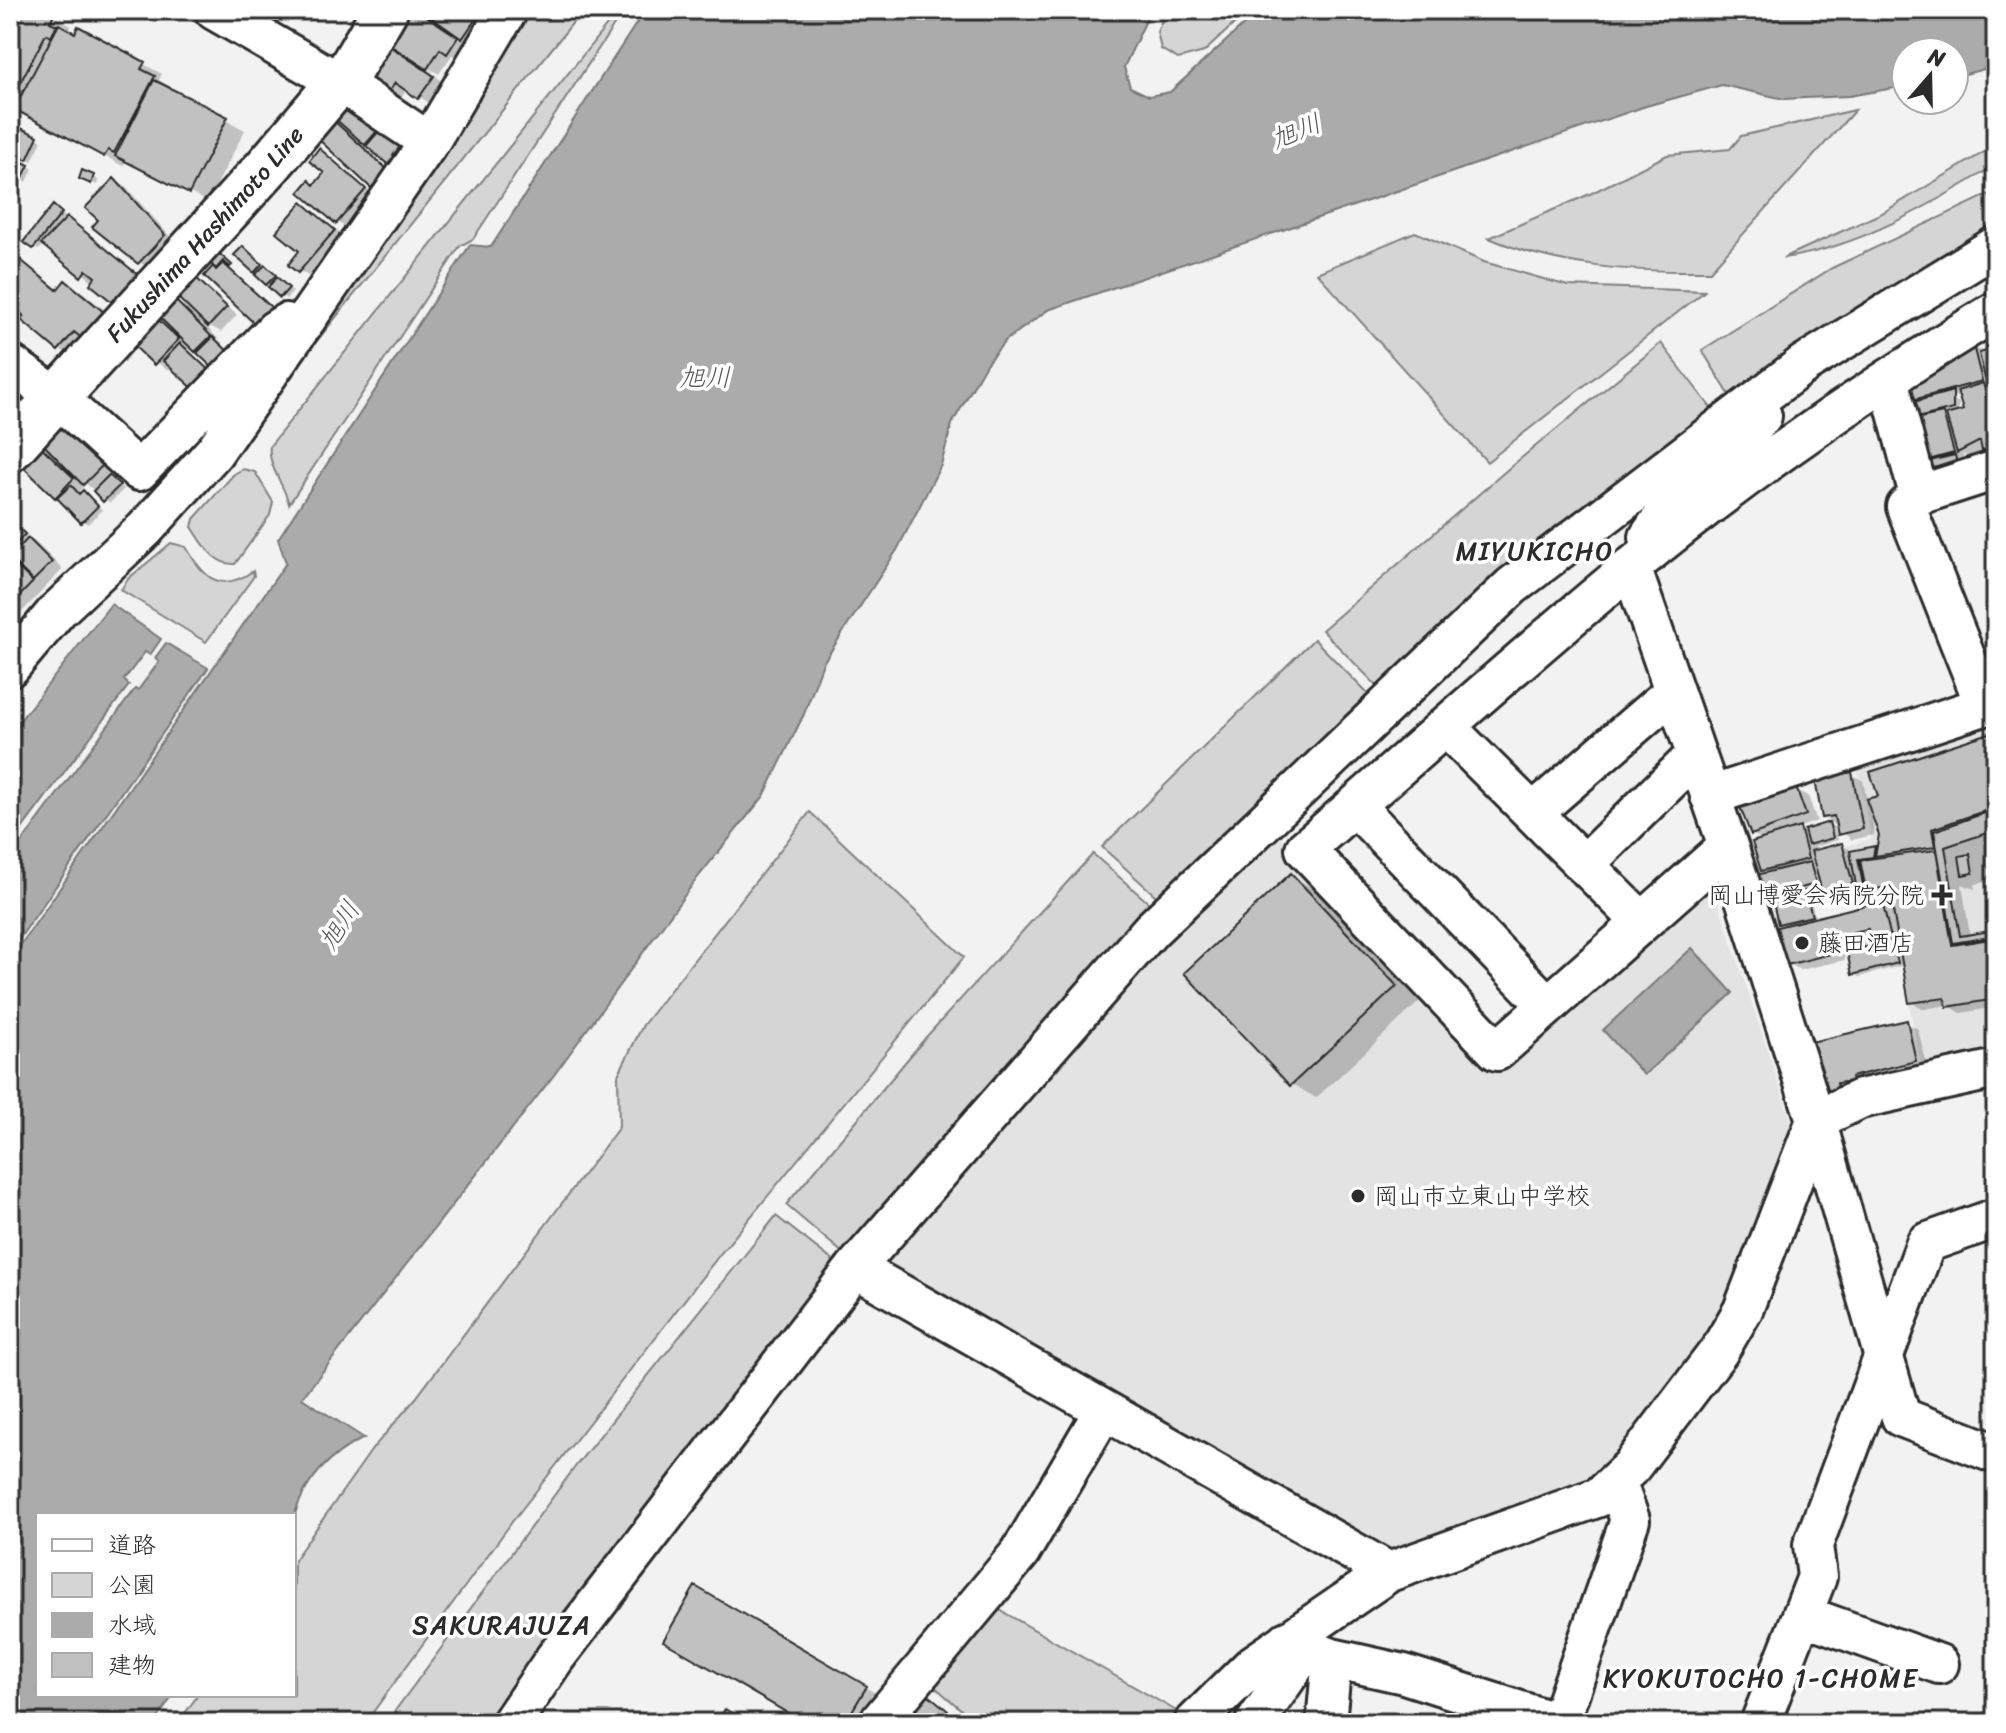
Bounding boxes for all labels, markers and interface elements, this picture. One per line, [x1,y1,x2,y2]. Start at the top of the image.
north arrow [1890,36,1970,116]
text: N [1922,36,1951,79]
water label: 旭川 [1263,100,1329,162]
street label: Fukushima Hashimoto Line [95,116,315,353]
water label: 旭川 [679,354,731,400]
district label: MIYUKICHO [1456,528,1614,574]
place label: 岡山博愛会病院分院 [1708,874,1924,916]
marker: 岡山博愛会病院分院 [1931,884,1953,906]
water label: 旭川 [306,891,372,959]
place label: 藤田酒店 [1818,922,1914,964]
marker: 藤田酒店 [1793,934,1811,952]
place label: 岡山市立東山中学校 [1374,1175,1590,1217]
marker: 岡山市立東山中学校 [1349,1187,1367,1205]
legend [36,1513,296,1697]
text: 道路 [108,1524,156,1566]
text: 公園 [108,1564,156,1606]
district label: SAKURAJUZA [412,1602,592,1648]
text: 水域 [108,1604,156,1646]
text: 建物 [108,1644,156,1686]
district label: KYOKUTOCHO 1-CHOME [1603,1655,1919,1701]

